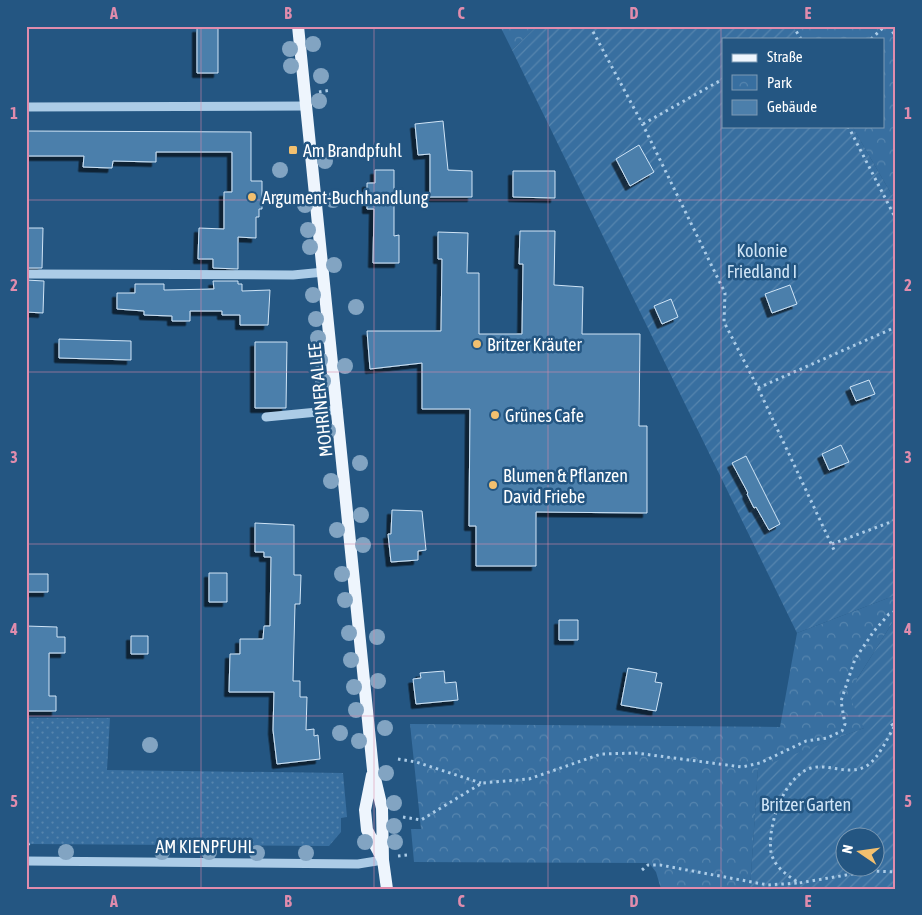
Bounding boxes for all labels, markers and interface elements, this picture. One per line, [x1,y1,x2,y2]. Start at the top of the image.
text: A [109,4,118,22]
text: B [284,4,292,22]
text: C [457,4,465,22]
text: D [630,4,639,22]
text: E [805,4,812,22]
legend [722,38,884,128]
text: Straße [767,48,803,65]
text: Park [767,74,792,91]
text: Gebäude [767,98,817,115]
text: 1 [10,104,18,122]
text: 1 [904,104,912,122]
place label: Am Brandpfuhl [303,140,402,161]
marker: Am Brandpfuhl [287,144,299,156]
place label: Argument-Buchhandlung [262,187,429,208]
marker: Argument-Buchhandlung [246,191,258,203]
park label: Kolonie Friedland I [727,240,797,282]
text: 2 [10,276,18,294]
text: 2 [904,276,912,294]
place label: Britzer Kräuter [487,334,582,355]
marker: Britzer Kräuter [471,338,483,350]
street label: MOHRINER ALLEE [304,342,336,458]
place label: Grünes Cafe [505,405,584,426]
marker: Grünes Cafe [489,409,501,421]
text: 3 [10,448,18,466]
text: 3 [904,448,912,466]
place label: Blumen & Pflanzen David Friebe [503,465,628,507]
marker: Blumen & Pflanzen David Friebe [487,479,499,491]
text: 4 [9,620,18,638]
text: 4 [903,620,912,638]
text: 5 [10,792,18,810]
text: 5 [904,792,912,810]
park label: Britzer Garten [761,794,851,815]
north arrow [834,828,884,878]
street label: AM KIENPFUHL [155,836,255,857]
text: N [839,843,856,855]
text: A [109,892,118,910]
text: B [284,892,292,910]
text: C [457,892,465,910]
text: D [630,892,639,910]
text: E [805,892,812,910]

